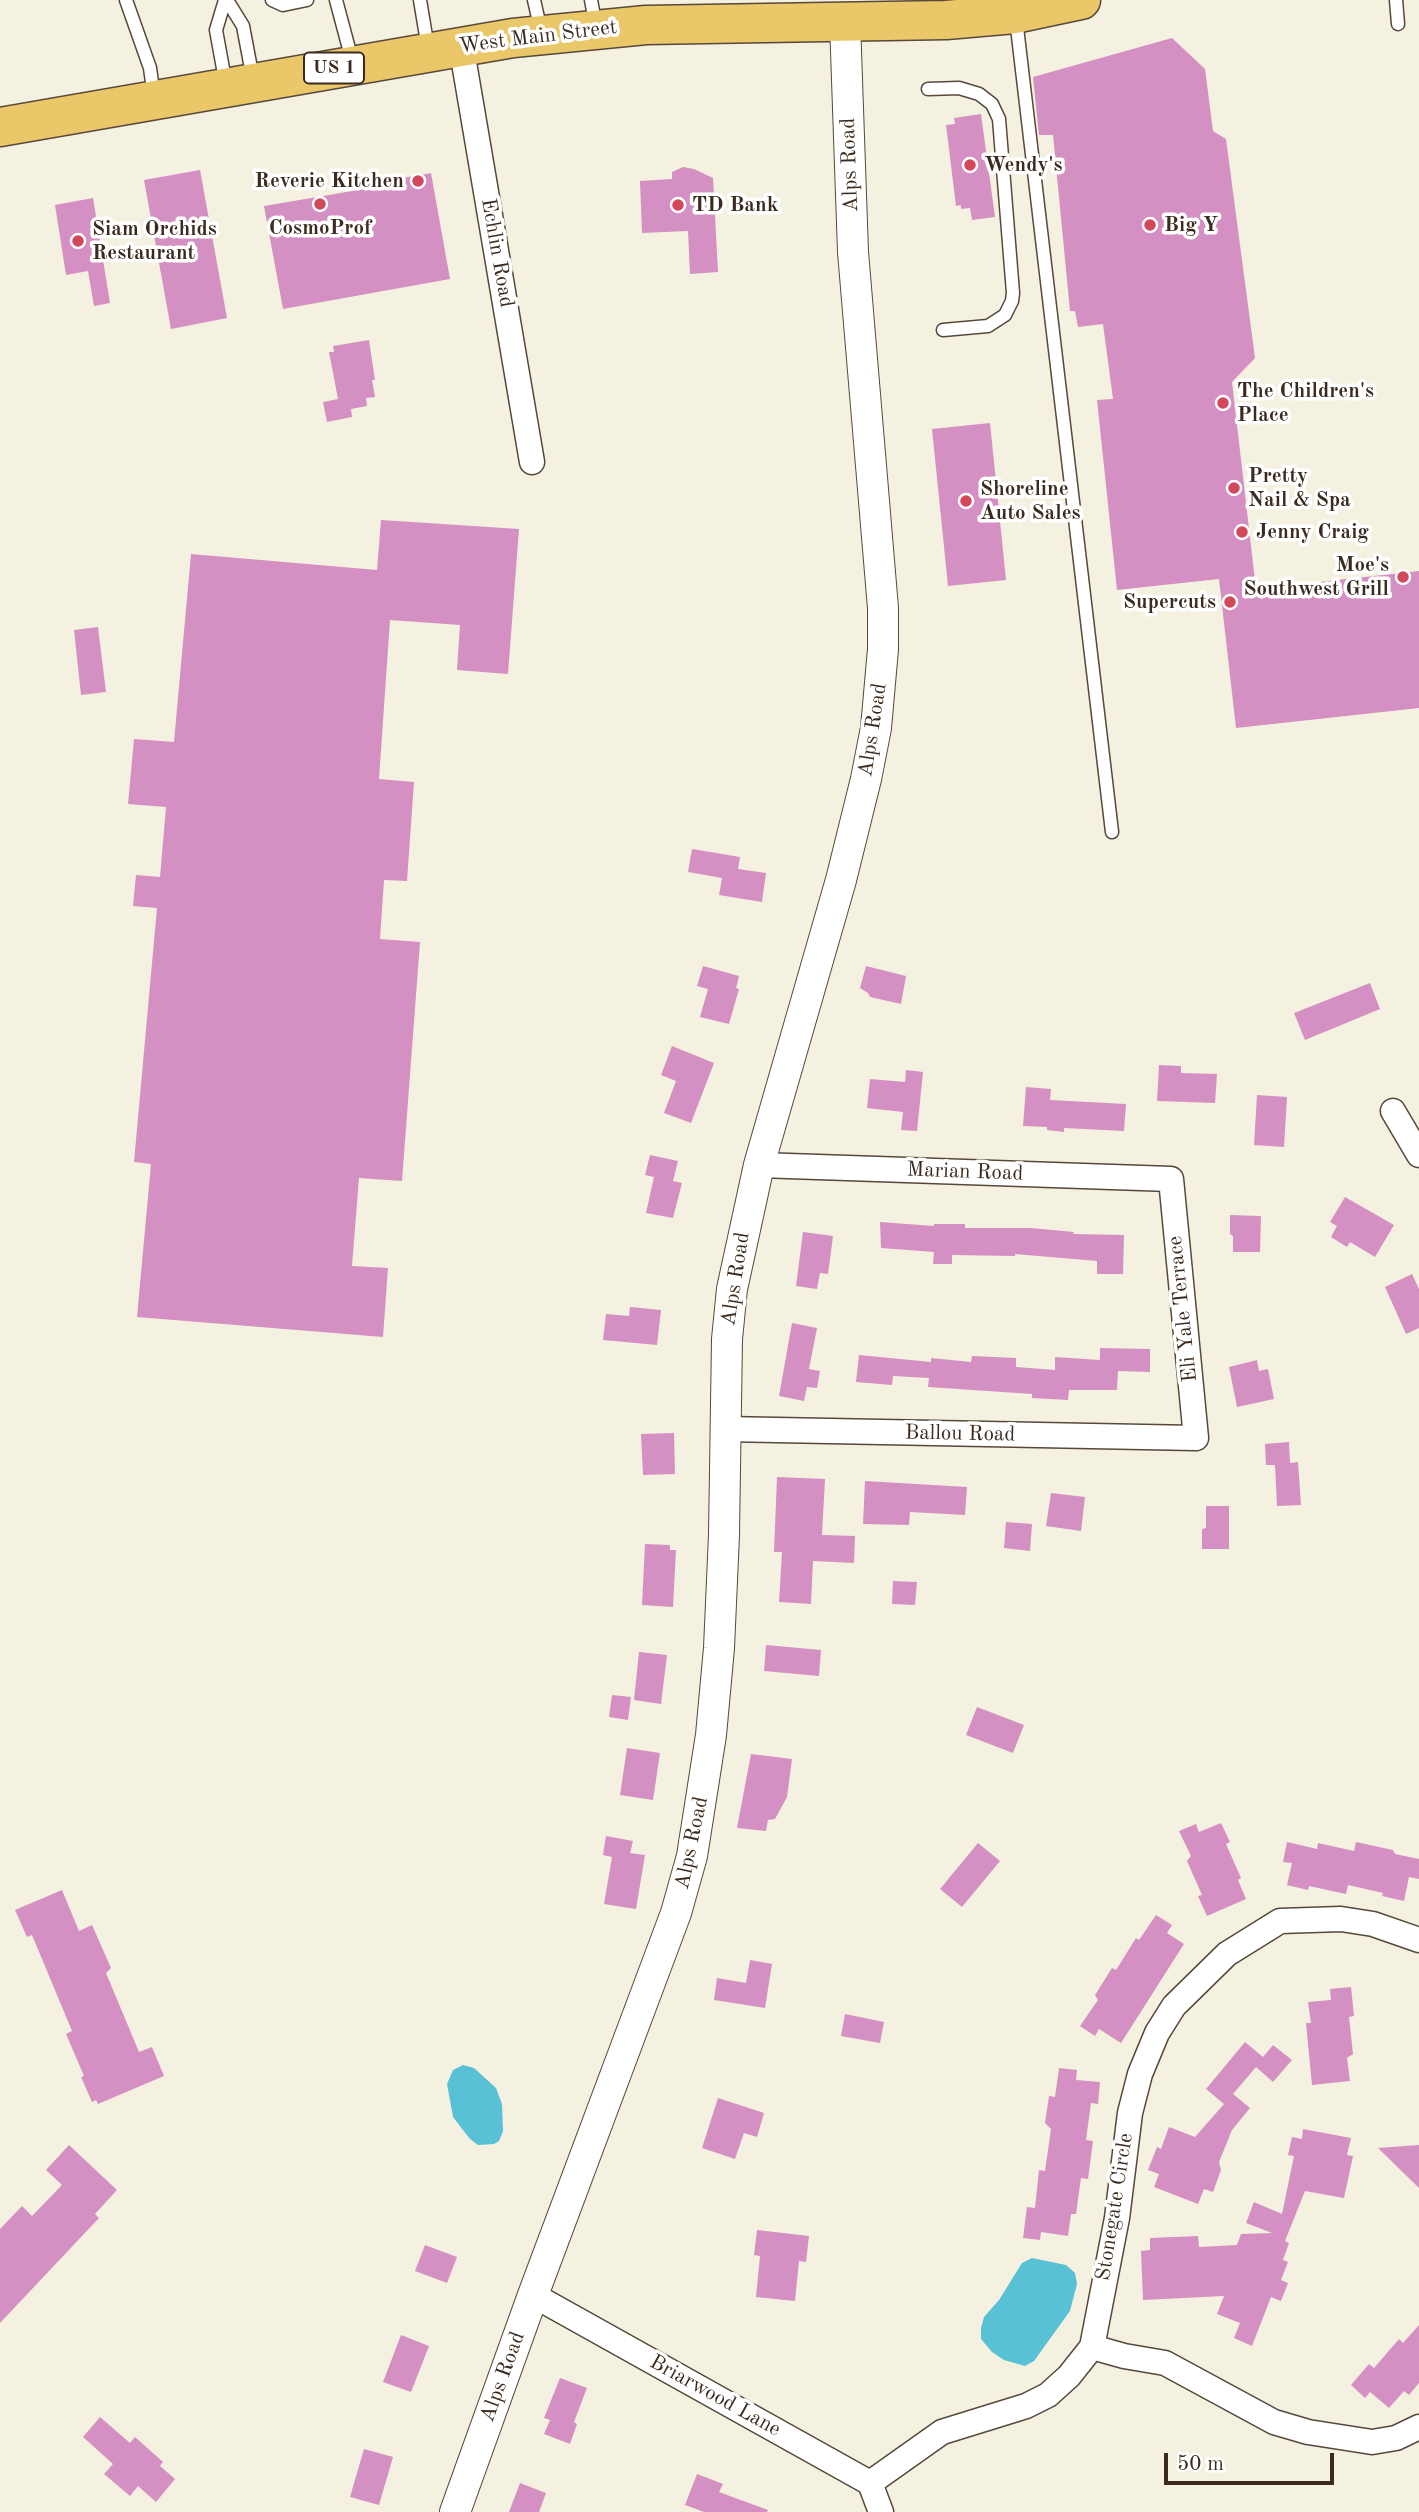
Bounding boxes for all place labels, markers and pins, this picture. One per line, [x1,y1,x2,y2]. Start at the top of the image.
place label: Wendy's [984,152,1063,178]
marker: Wendy's [962,157,978,173]
place label: Reverie Kitchen [255,168,404,194]
marker: Reverie Kitchen [410,173,426,189]
place label: TD Bank [692,192,778,218]
marker: CosmoProf [312,196,328,212]
marker: TD Bank [670,197,686,213]
place label: Big Y [1164,212,1218,238]
place label: CosmoProf [269,215,371,241]
place label: Siam Orchids Restaurant [92,216,217,266]
marker: Big Y [1142,217,1158,233]
marker: Siam Orchids Restaurant [70,233,86,249]
place label: The Children's Place [1237,378,1374,428]
marker: The Children's Place [1215,395,1231,411]
place label: Pretty Nail & Spa [1248,463,1351,513]
place label: Shoreline Auto Sales [980,476,1081,526]
marker: Pretty Nail & Spa [1226,480,1242,496]
marker: Shoreline Auto Sales [958,493,974,509]
place label: Jenny Craig [1256,519,1369,545]
marker: Jenny Craig [1234,524,1250,540]
place label: Moe's Southwest Grill [1243,552,1389,602]
marker: Moe's Southwest Grill [1395,569,1411,585]
place label: Supercuts [1123,589,1216,615]
marker: Supercuts [1222,594,1238,610]

